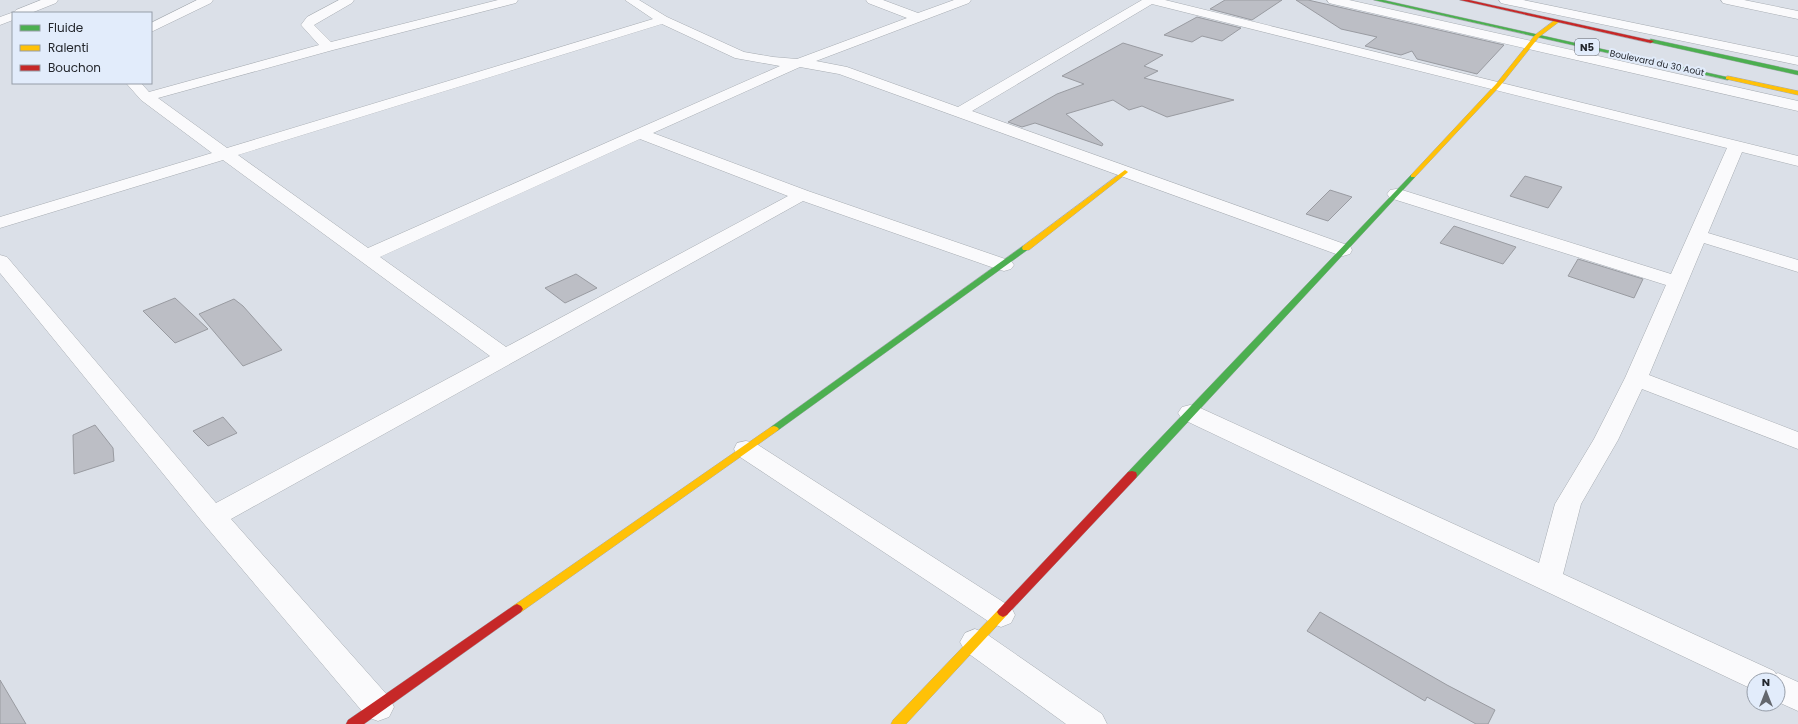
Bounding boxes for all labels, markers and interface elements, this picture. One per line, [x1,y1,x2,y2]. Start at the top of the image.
legend [12,12,152,84]
text: Fluide [48,19,83,36]
text: Ralenti [48,39,89,56]
road number: N5 [1575,39,1599,55]
street label: Boulevard du 30 Août [1609,47,1705,79]
text: Bouchon [48,59,101,76]
north arrow [1746,672,1786,712]
text: N [1762,674,1770,690]

